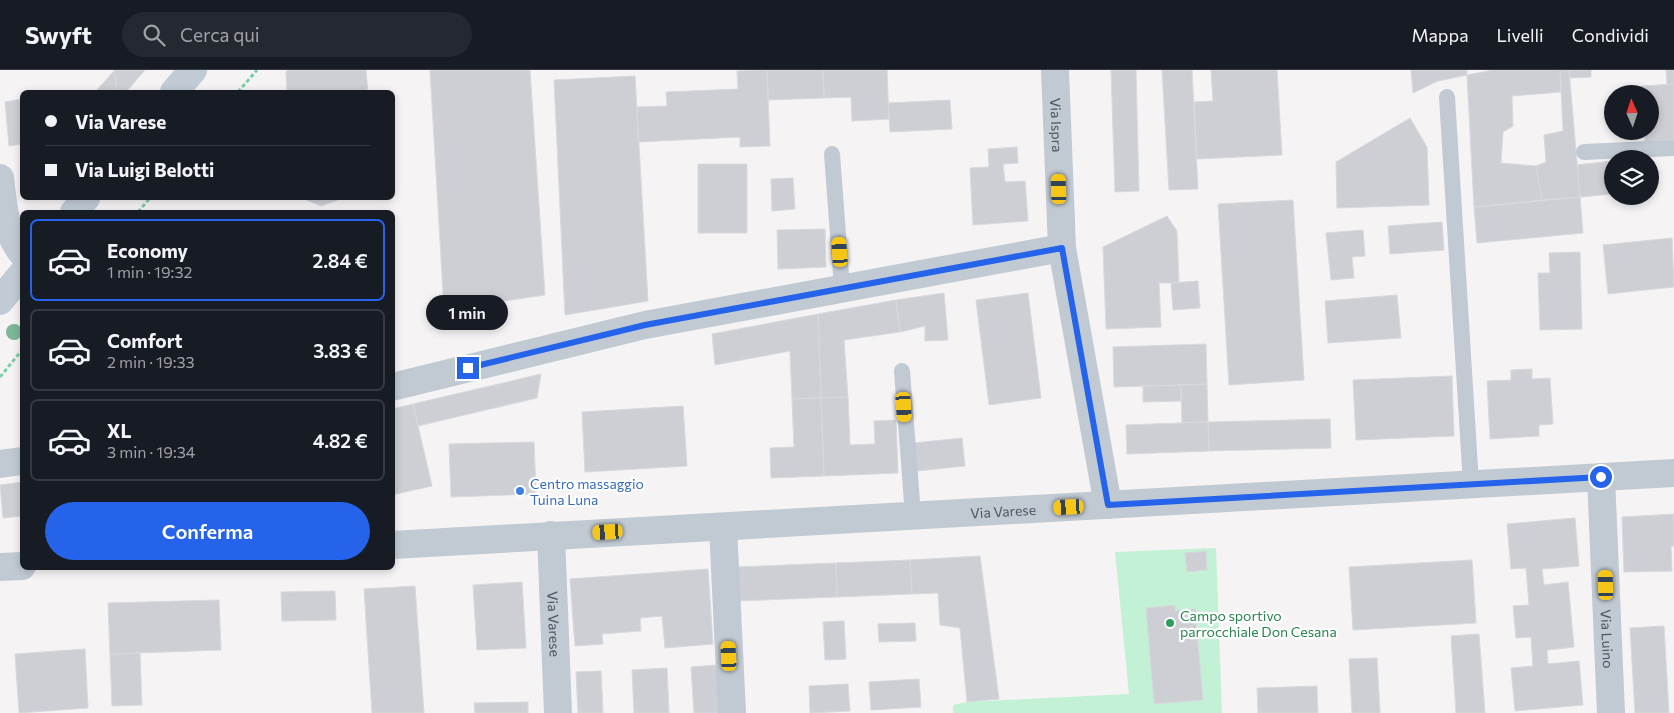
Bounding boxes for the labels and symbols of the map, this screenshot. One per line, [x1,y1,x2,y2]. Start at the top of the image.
north arrow [1604,85,1659,140]
street label: Via Ispra [1048,97,1067,153]
car [1050,174,1067,204]
car [831,237,848,267]
callout: 1 min [427,296,509,330]
route end [457,357,479,379]
car [895,392,912,422]
route start [1590,466,1612,488]
place label: Centro massaggio Tuina Luna [530,475,644,508]
marker: Centro massaggio Tuina Luna [514,485,526,497]
car [1053,499,1084,515]
street label: Via Varese [970,500,1036,521]
car [592,524,623,540]
car [1597,570,1614,600]
street label: Via Varese [545,591,564,657]
place label: Campo sportivo parrocchiale Don Cesana [1180,607,1337,640]
street label: Via Luino [1598,609,1618,669]
marker: Campo sportivo parrocchiale Don Cesana [1164,617,1176,629]
car [720,641,737,671]

